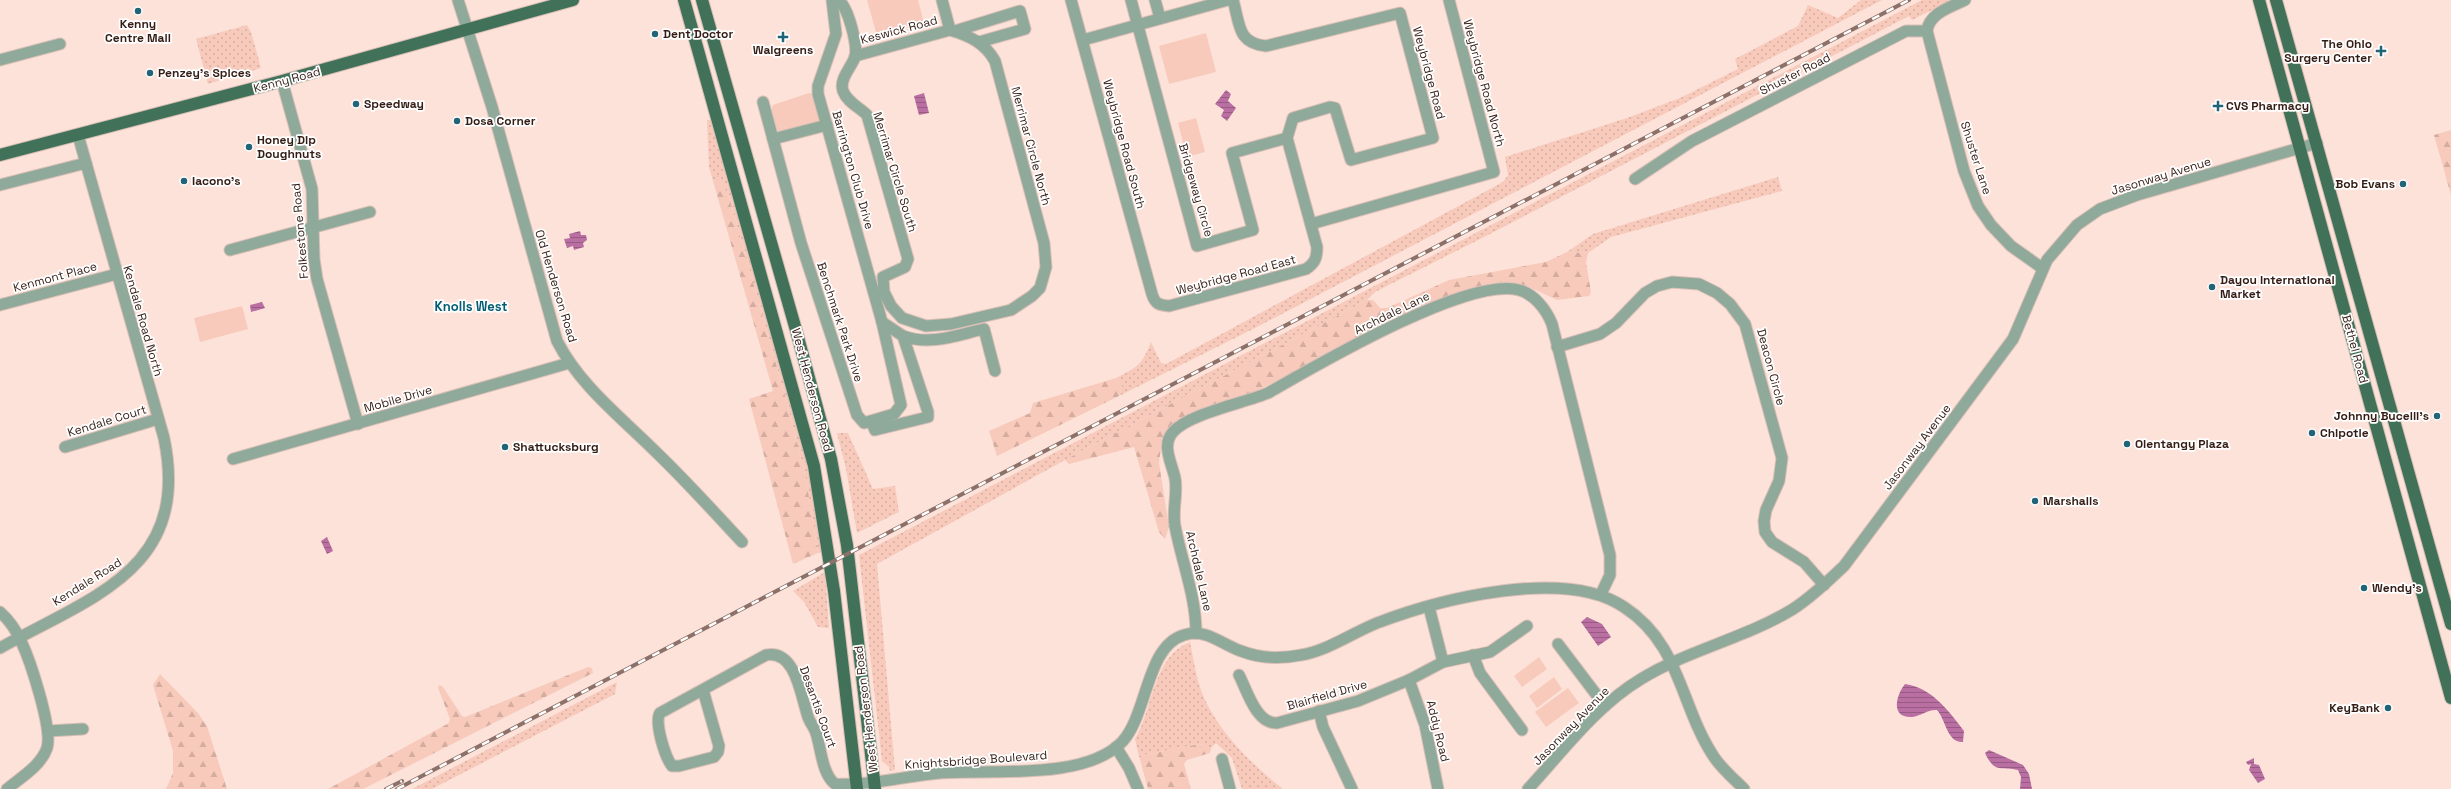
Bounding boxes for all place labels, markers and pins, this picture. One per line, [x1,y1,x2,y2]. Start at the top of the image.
marker: Kenny Centre Mall [133,6,143,16]
place label: Kenny Centre Mall [105,16,171,46]
place label: Dent Doctor [663,26,733,42]
marker: Dent Doctor [650,29,660,39]
marker: Walgreens [778,32,788,42]
place label: The Ohio Surgery Center [2284,36,2372,66]
place label: Walgreens [753,42,813,58]
marker: The Ohio Surgery Center [2375,45,2387,57]
place label: Penzey's Spices [158,65,251,81]
marker: Penzey's Spices [145,68,155,78]
place label: Speedway [364,96,424,112]
place label: CVS Pharmacy [2226,98,2309,114]
marker: Speedway [351,99,361,109]
marker: CVS Pharmacy [2213,101,2223,111]
place label: Dosa Corner [465,113,536,129]
marker: Dosa Corner [452,116,462,126]
place label: Honey Dip Doughnuts [257,132,321,162]
marker: Honey Dip Doughnuts [244,142,254,152]
place label: Iacono's [192,173,241,189]
marker: Iacono's [179,176,189,186]
place label: Bob Evans [2335,176,2395,192]
marker: Bob Evans [2398,179,2408,189]
place label: Dayou International Market [2220,272,2335,302]
marker: Dayou International Market [2207,282,2217,292]
place label: Johnny Bucelli's [2334,408,2429,424]
marker: Johnny Bucelli's [2432,411,2442,421]
place label: Chipotle [2320,425,2369,441]
marker: Chipotle [2307,428,2317,438]
place label: Olentangy Plaza [2135,436,2229,452]
place label: Shattucksburg [513,439,599,455]
marker: Olentangy Plaza [2122,439,2132,449]
marker: Shattucksburg [500,442,510,452]
place label: Marshalls [2043,493,2098,509]
marker: Marshalls [2030,496,2040,506]
place label: Wendy's [2372,580,2422,596]
marker: Wendy's [2359,583,2369,593]
place label: KeyBank [2329,700,2380,716]
marker: KeyBank [2383,703,2393,713]

